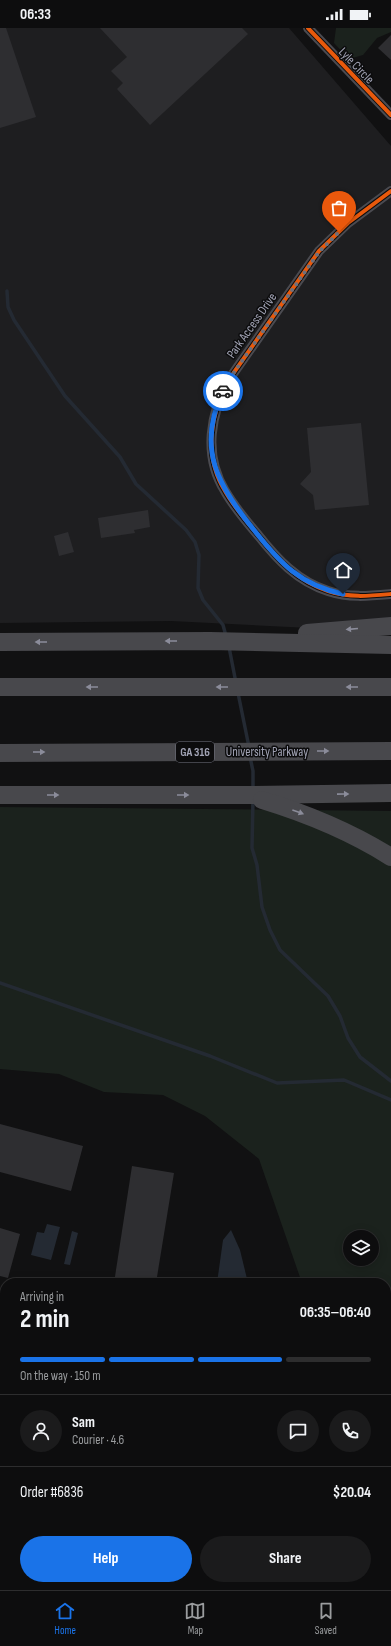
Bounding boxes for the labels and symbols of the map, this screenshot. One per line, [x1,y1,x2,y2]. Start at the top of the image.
street label: Lyle Circle [335,44,377,87]
pin [322,191,356,232]
street label: Park Access Drive [223,290,280,361]
courier [203,371,243,411]
pin [326,553,360,594]
one-way arrow [346,626,358,633]
one-way arrow [35,638,47,645]
one-way arrow [164,638,177,644]
one-way arrow [85,684,98,690]
one-way arrow [215,684,228,690]
one-way arrow [345,684,358,690]
road number: GA 316 [176,742,214,762]
street label: University Parkway [226,744,308,760]
one-way arrow [317,748,330,754]
one-way arrow [33,749,45,756]
one-way arrow [337,791,350,797]
one-way arrow [47,792,60,798]
one-way arrow [177,792,190,798]
one-way arrow [293,810,305,816]

